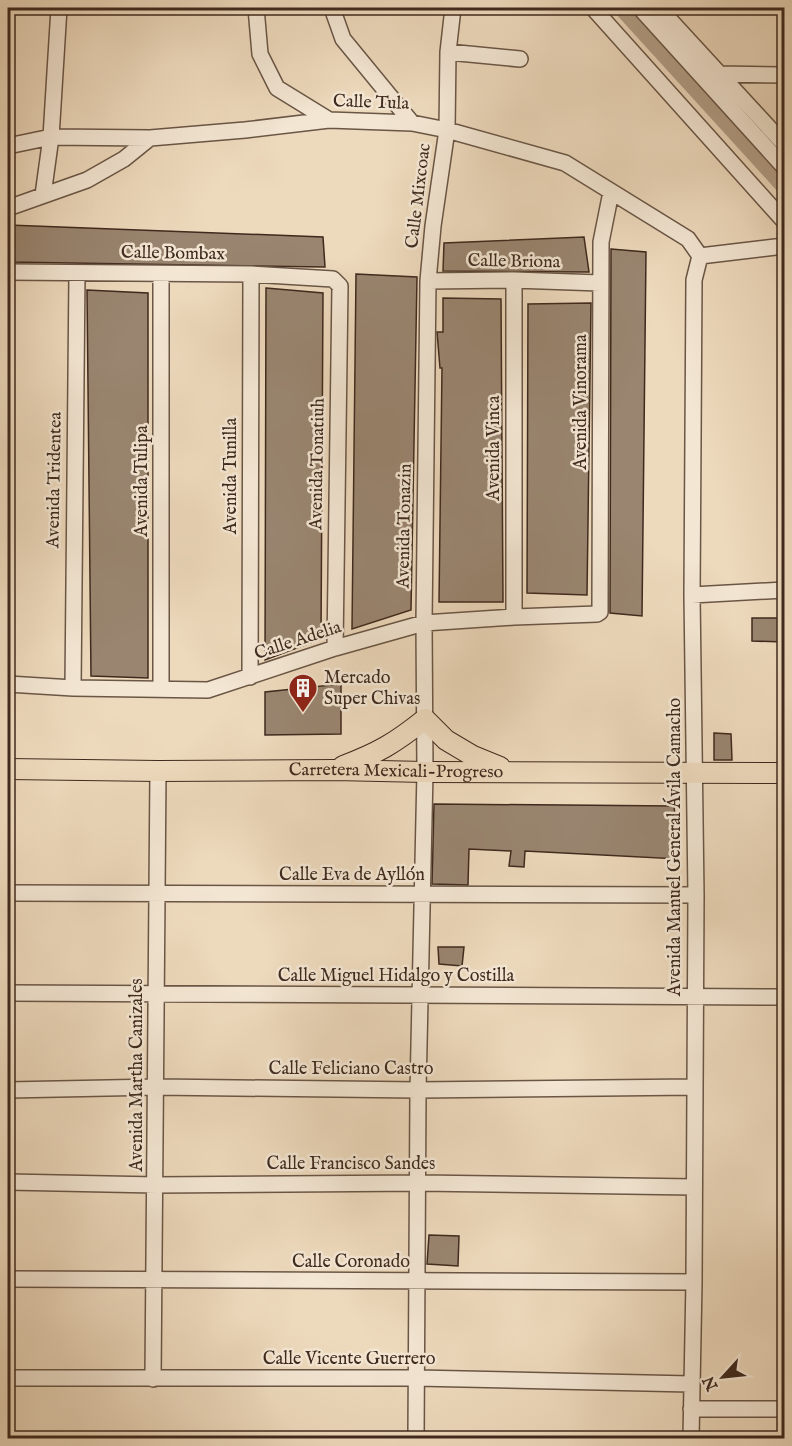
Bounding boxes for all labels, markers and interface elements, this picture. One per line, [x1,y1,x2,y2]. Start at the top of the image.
street label: Calle Tula [333,90,410,116]
street label: Calle Mixcoac [401,142,437,250]
street label: Calle Bombax [121,242,226,266]
street label: Calle Briona [467,250,561,274]
street label: Avenida Vinorama [570,334,593,471]
street label: Avenida Vinca [483,395,506,502]
street label: Avenida Tonatiuh [305,397,331,531]
street label: Avenida Tridentea [42,411,68,549]
street label: Avenida Tunilla [220,418,243,535]
street label: Avenida Tulipa [131,425,154,538]
street label: Avenida Tonazin [392,463,418,590]
street label: Calle Adelia [252,616,345,666]
place label: Mercado Super Chivas [324,667,420,711]
building icon: Mercado Super Chivas [287,672,319,714]
street label: Avenida Manuel General Ávila Camacho [662,698,687,997]
street label: Carretera Mexicali-Progreso [289,758,504,784]
street label: Calle Eva de Ayllón [279,864,425,887]
street label: Calle Miguel Hidalgo y Costilla [278,965,515,988]
street label: Avenida Martha Canizales [126,979,149,1172]
street label: Calle Feliciano Castro [269,1058,434,1081]
street label: Calle Francisco Sandes [267,1153,435,1176]
street label: Calle Coronado [292,1251,410,1274]
north arrow [693,1347,753,1407]
street label: Calle Vicente Guerrero [263,1348,436,1371]
text: N [699,1372,724,1395]

